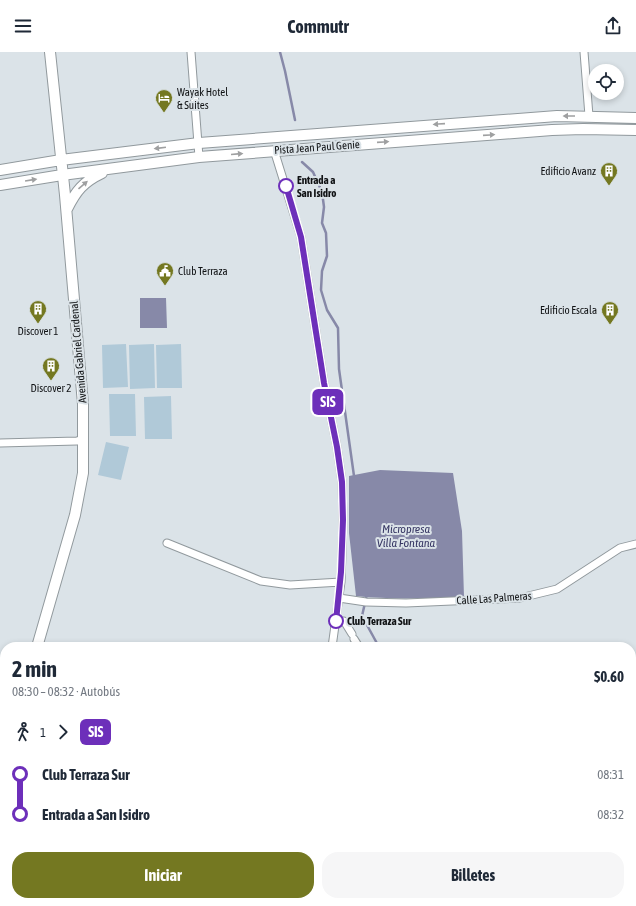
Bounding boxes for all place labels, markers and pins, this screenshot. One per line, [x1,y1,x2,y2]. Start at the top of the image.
place label: Wayak Hotel & Suites [177,86,228,111]
hotel icon: Wayak Hotel & Suites [154,88,174,113]
building icon: Edificio Avanz [599,161,619,186]
place label: Edificio Avanz [541,165,596,177]
place label: Entrada a San Isidro [297,174,336,199]
marker: Entrada a San Isidro [278,178,294,194]
public building icon: Club Terraza [155,261,175,286]
place label: Club Terraza [178,265,228,277]
building icon: Discover 1 [28,299,48,324]
building icon: Edificio Escala [600,300,620,325]
place label: Edificio Escala [540,304,597,316]
place label: Discover 1 [17,325,59,337]
building icon: Discover 2 [41,356,61,381]
place label: Discover 2 [30,382,72,394]
marker: Club Terraza Sur [328,613,344,629]
place label: Club Terraza Sur [347,615,412,627]

